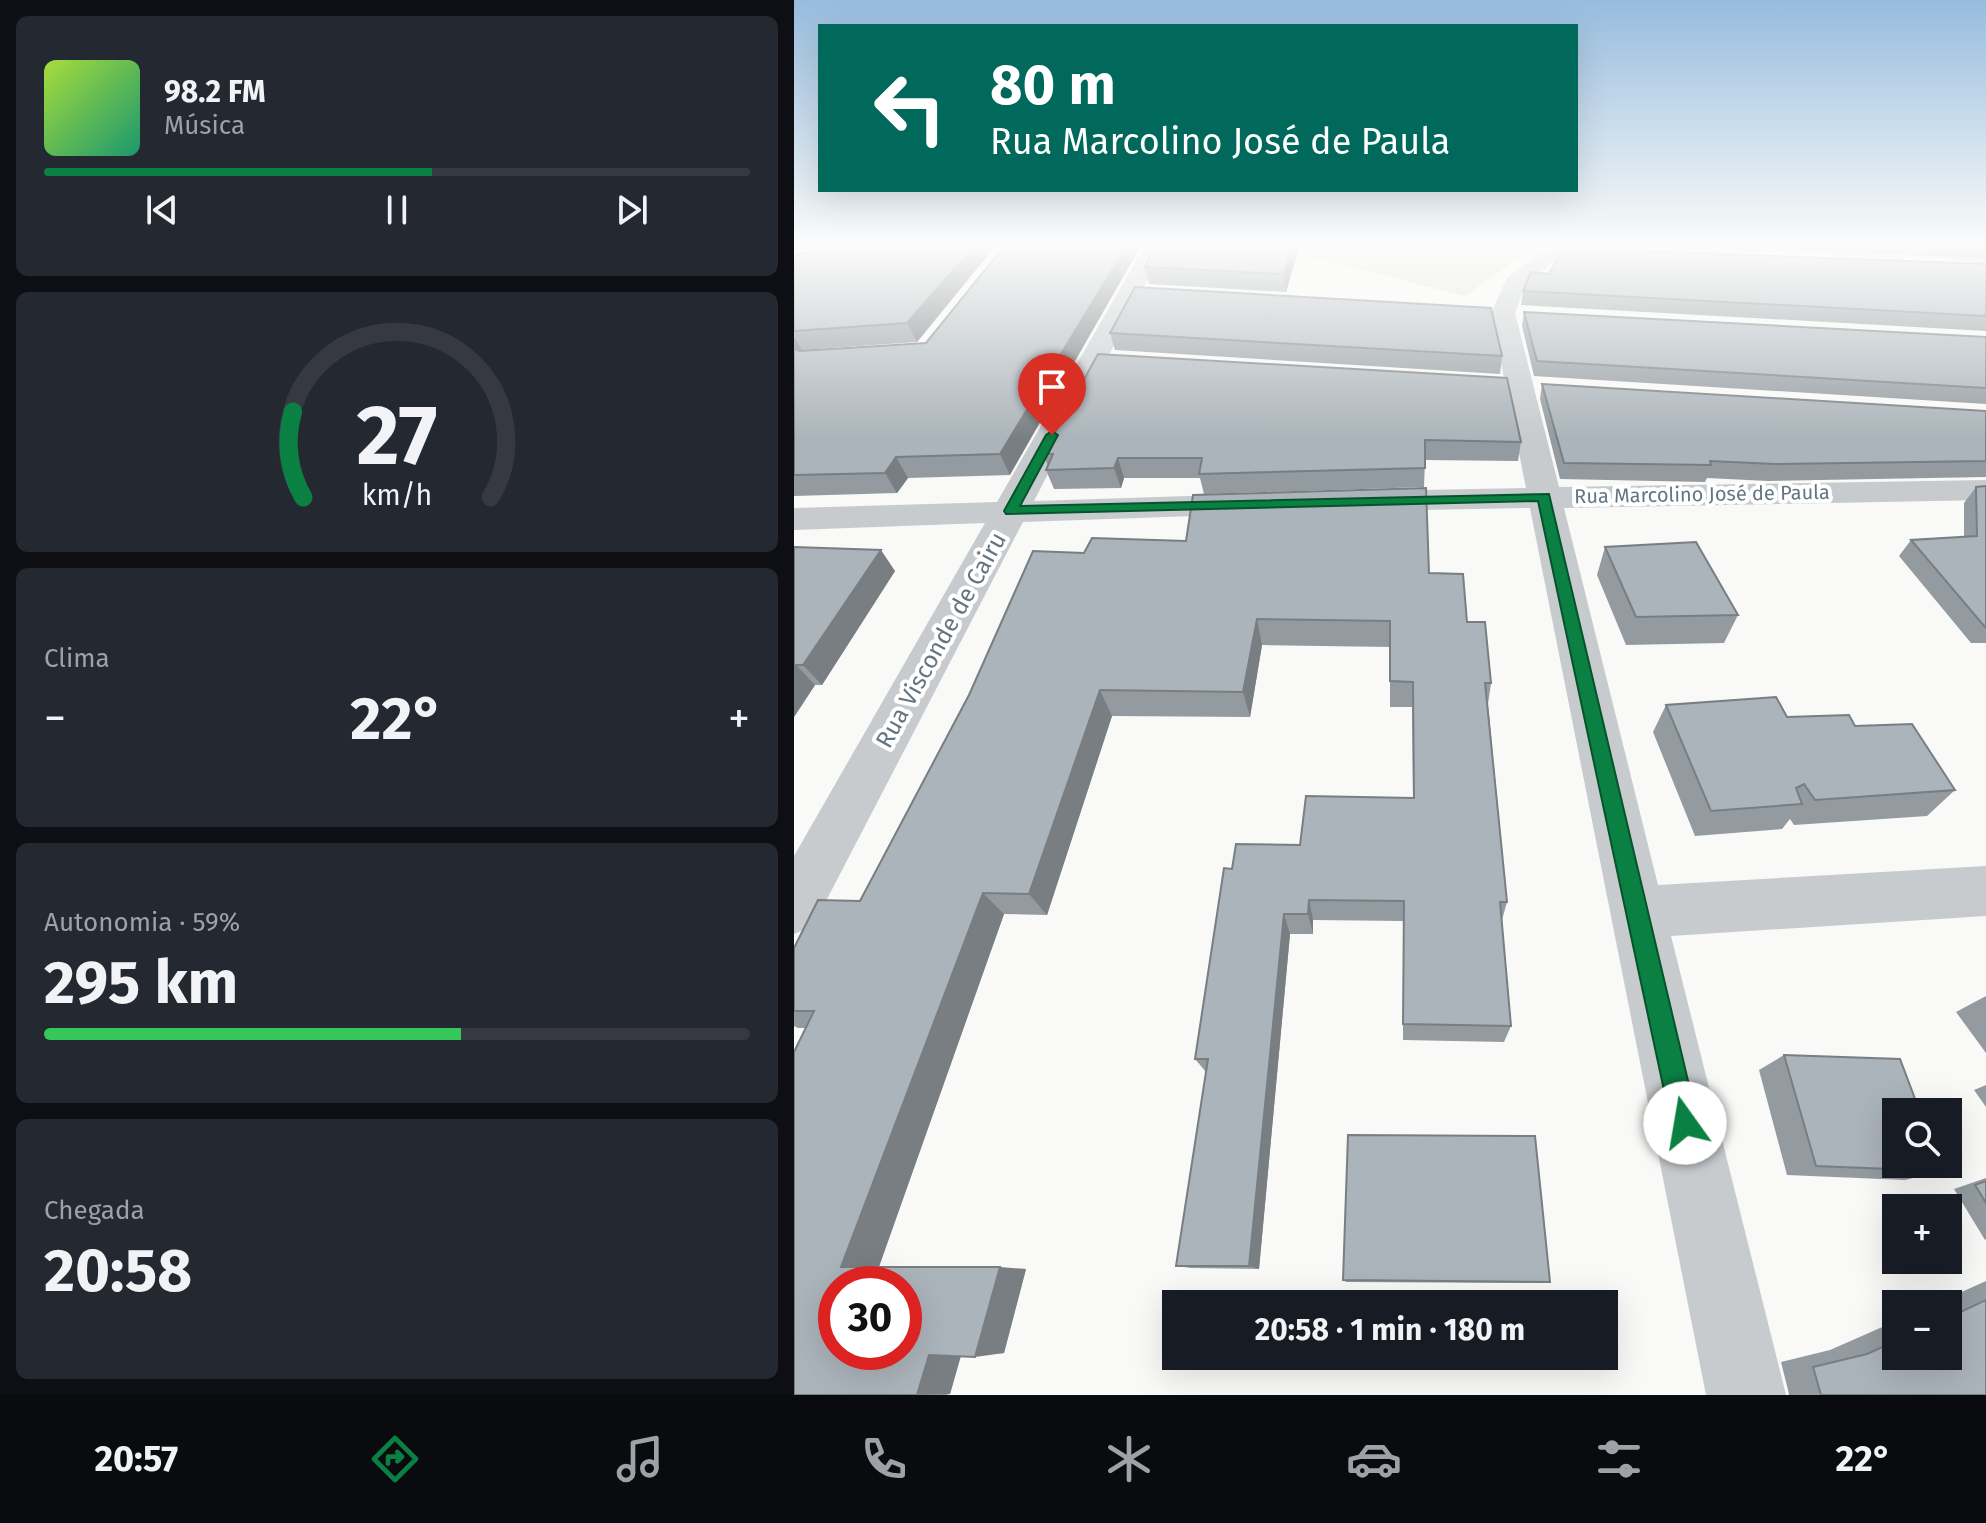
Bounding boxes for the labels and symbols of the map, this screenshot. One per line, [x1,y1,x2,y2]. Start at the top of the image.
pin [1018,353,1086,435]
street label: Rua Marcolino José de Paula [1574,480,1830,508]
street label: Rua Visconde de Cairu [870,527,1012,753]
position arrow [1643,1081,1727,1165]
speed limit sign: 30 [818,1266,922,1370]

